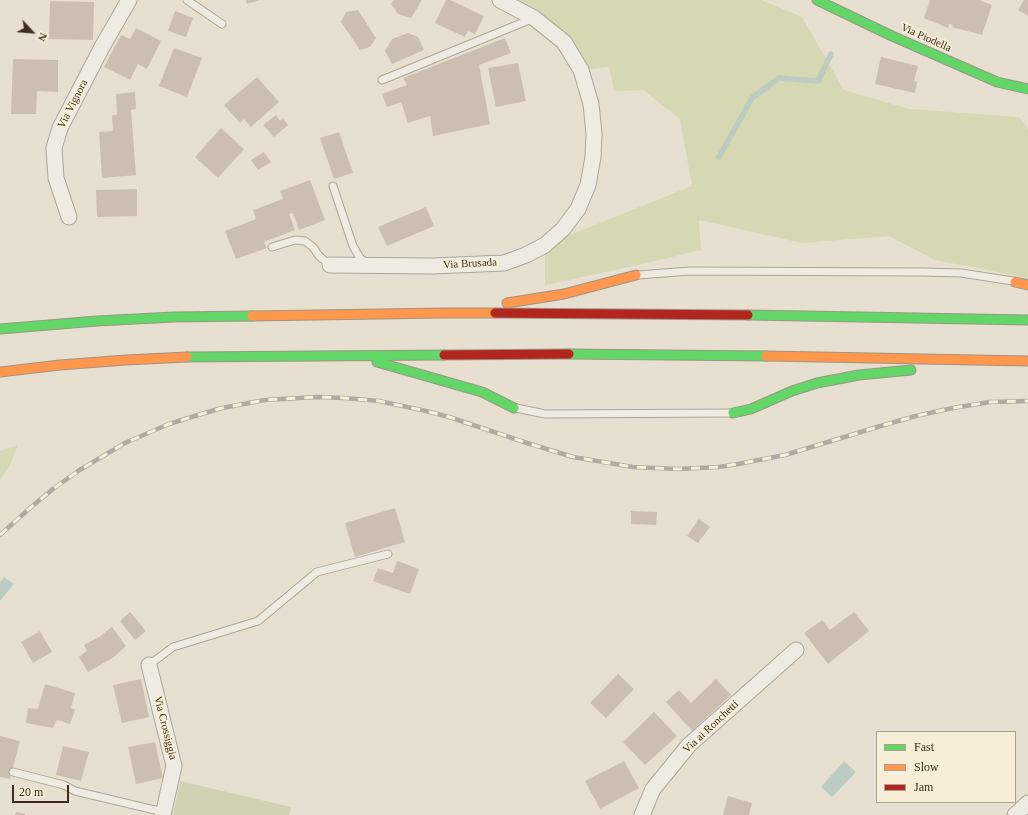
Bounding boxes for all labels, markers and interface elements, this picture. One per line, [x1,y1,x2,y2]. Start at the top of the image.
north arrow [12,12,52,52]
street label: Via Piodella [899,21,953,55]
text: N [36,31,50,43]
street label: Via Vignora [55,77,91,131]
street label: Via Brusada [443,256,497,272]
street label: Via Crossiggia [151,695,179,761]
street label: Via ai Ronchetti [680,698,742,756]
legend [876,731,1016,803]
text: Fast [914,740,934,754]
text: Slow [914,760,939,774]
scale bar [14,777,71,803]
text: Jam [914,780,933,794]
text: 20 m [19,785,43,799]

